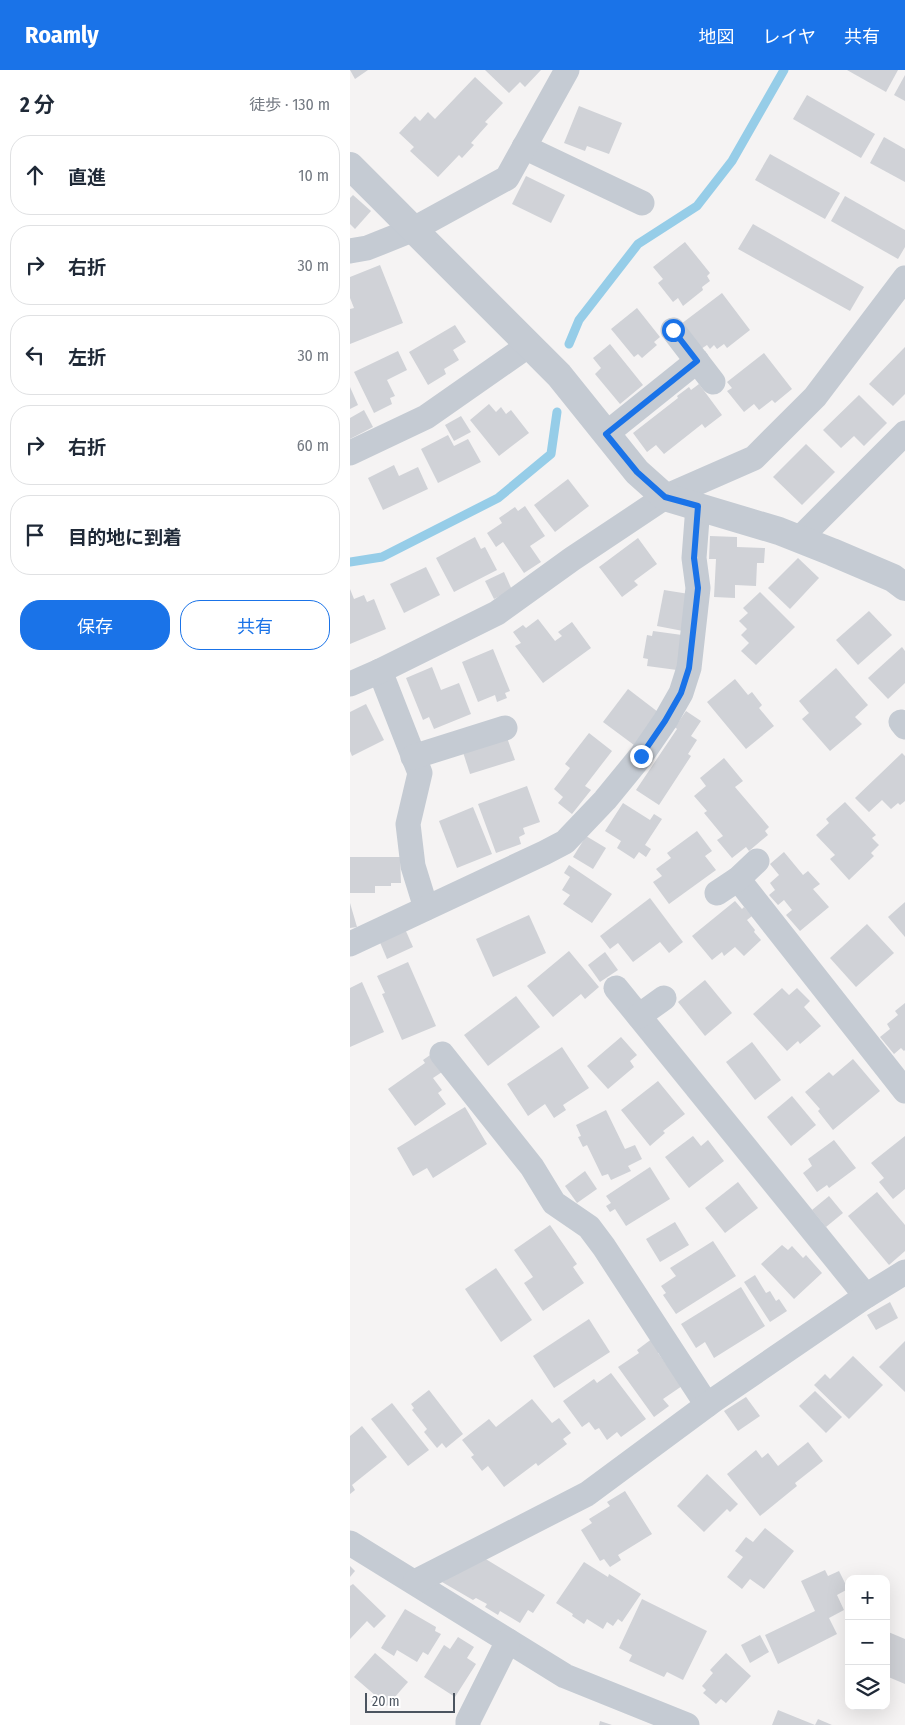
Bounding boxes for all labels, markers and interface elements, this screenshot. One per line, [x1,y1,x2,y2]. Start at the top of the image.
text: Roamly [25,21,99,49]
text: 地図 [699,26,735,48]
text: レイヤ [763,26,816,48]
text: 共有 [844,26,880,48]
text: 2 分 [20,92,55,118]
text: 徒歩 · 130 m [249,95,330,114]
icon: ahead [21,161,49,189]
text: 直進 [68,166,106,189]
text: 10 m [298,166,329,185]
icon: right [21,251,49,279]
text: 右折 [68,256,106,279]
text: 30 m [297,256,329,275]
route start [662,319,685,342]
icon: left [21,341,49,369]
text: 左折 [68,346,106,369]
text: 30 m [297,346,329,365]
icon: right [21,431,49,459]
text: 右折 [68,436,106,459]
text: 60 m [297,436,329,455]
icon: arrive [21,521,49,549]
text: 目的地に到着 [68,526,182,549]
button: 保存 [20,600,170,650]
button: 共有 [180,600,330,650]
route end [630,745,653,768]
map controls [845,1575,890,1710]
button: + [845,1575,890,1620]
button: − [845,1620,890,1665]
button: layers [845,1665,890,1710]
scale bar [365,1690,455,1713]
text: 20 m [372,1693,400,1710]

